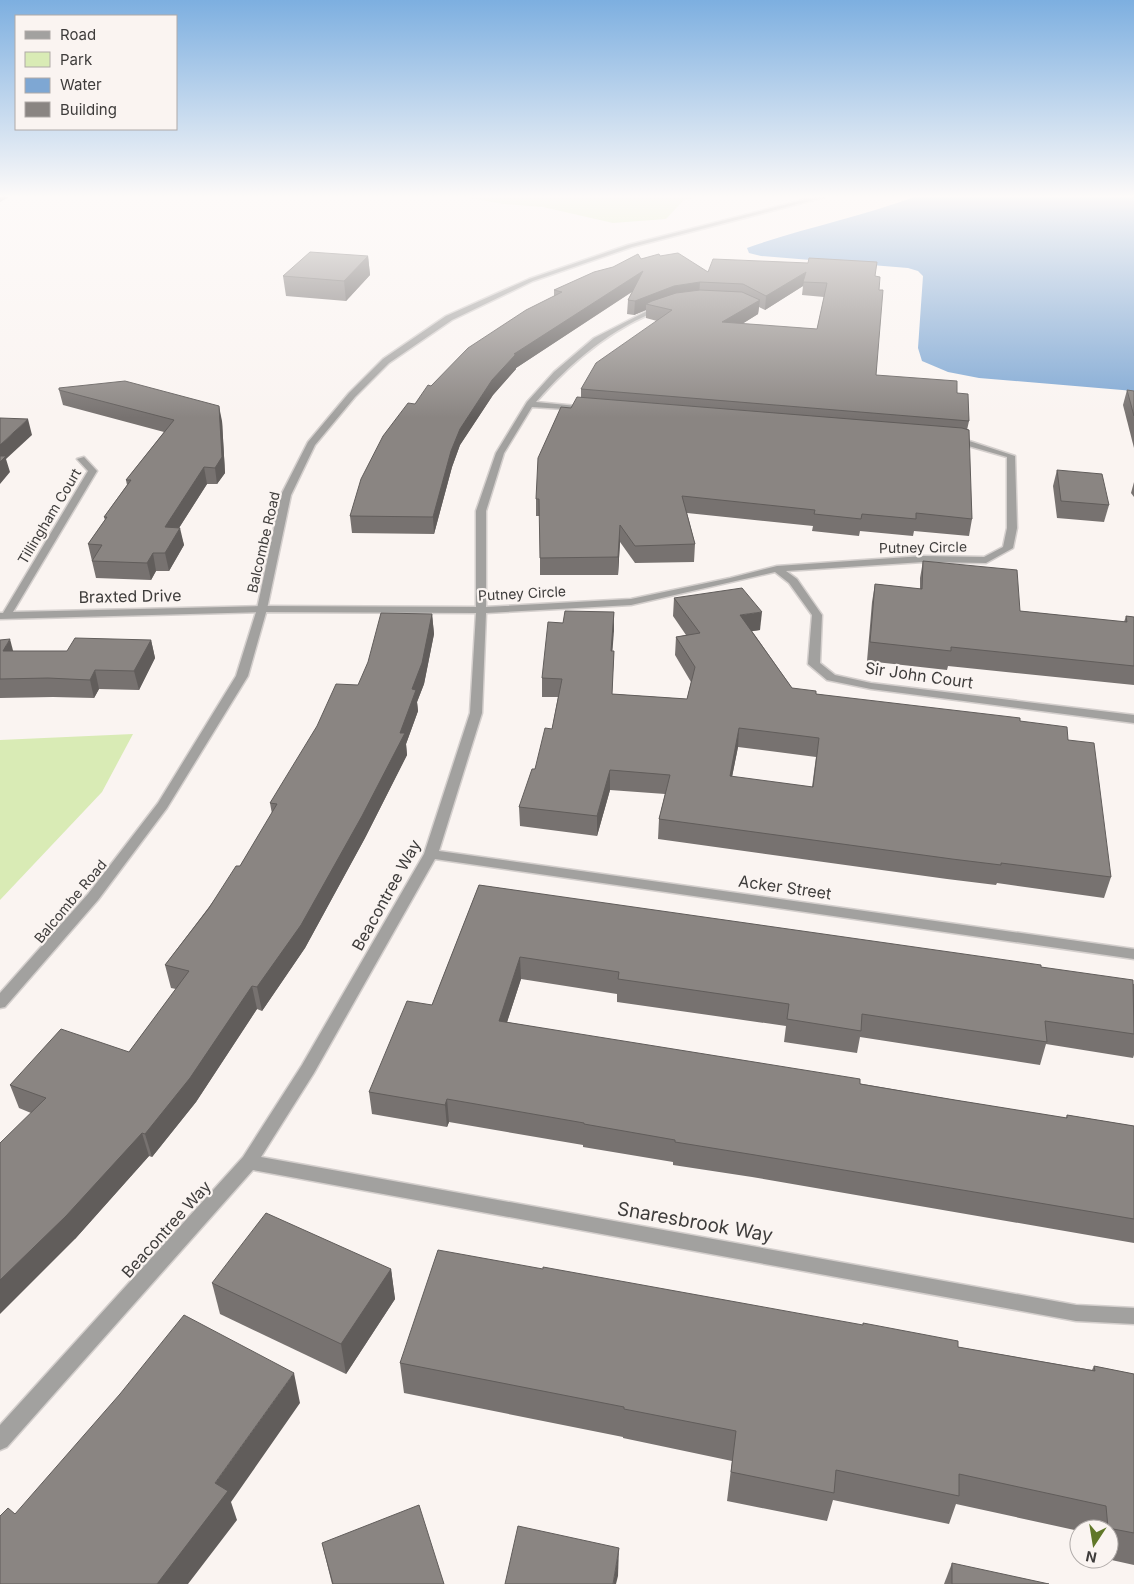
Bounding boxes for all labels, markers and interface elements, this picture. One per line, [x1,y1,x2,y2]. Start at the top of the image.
legend [15,15,178,130]
text: Road [60,25,96,44]
text: Park [60,50,93,69]
text: Water [60,75,102,94]
text: Building [60,100,117,119]
street label: Tillingham Court [14,465,85,567]
street label: Balcombe Road [243,490,283,594]
street label: Putney Circle [879,538,967,556]
street label: Putney Circle [478,582,566,604]
street label: Braxted Drive [78,585,182,607]
street label: Sir John Court [864,658,974,692]
street label: Beacontree Way [347,836,425,954]
street label: Balcombe Road [30,856,110,946]
street label: Acker Street [737,871,833,903]
street label: Beacontree Way [117,1176,215,1282]
street label: Snaresbrook Way [615,1197,775,1247]
north arrow [1069,1519,1119,1569]
text: N [1084,1548,1098,1567]

